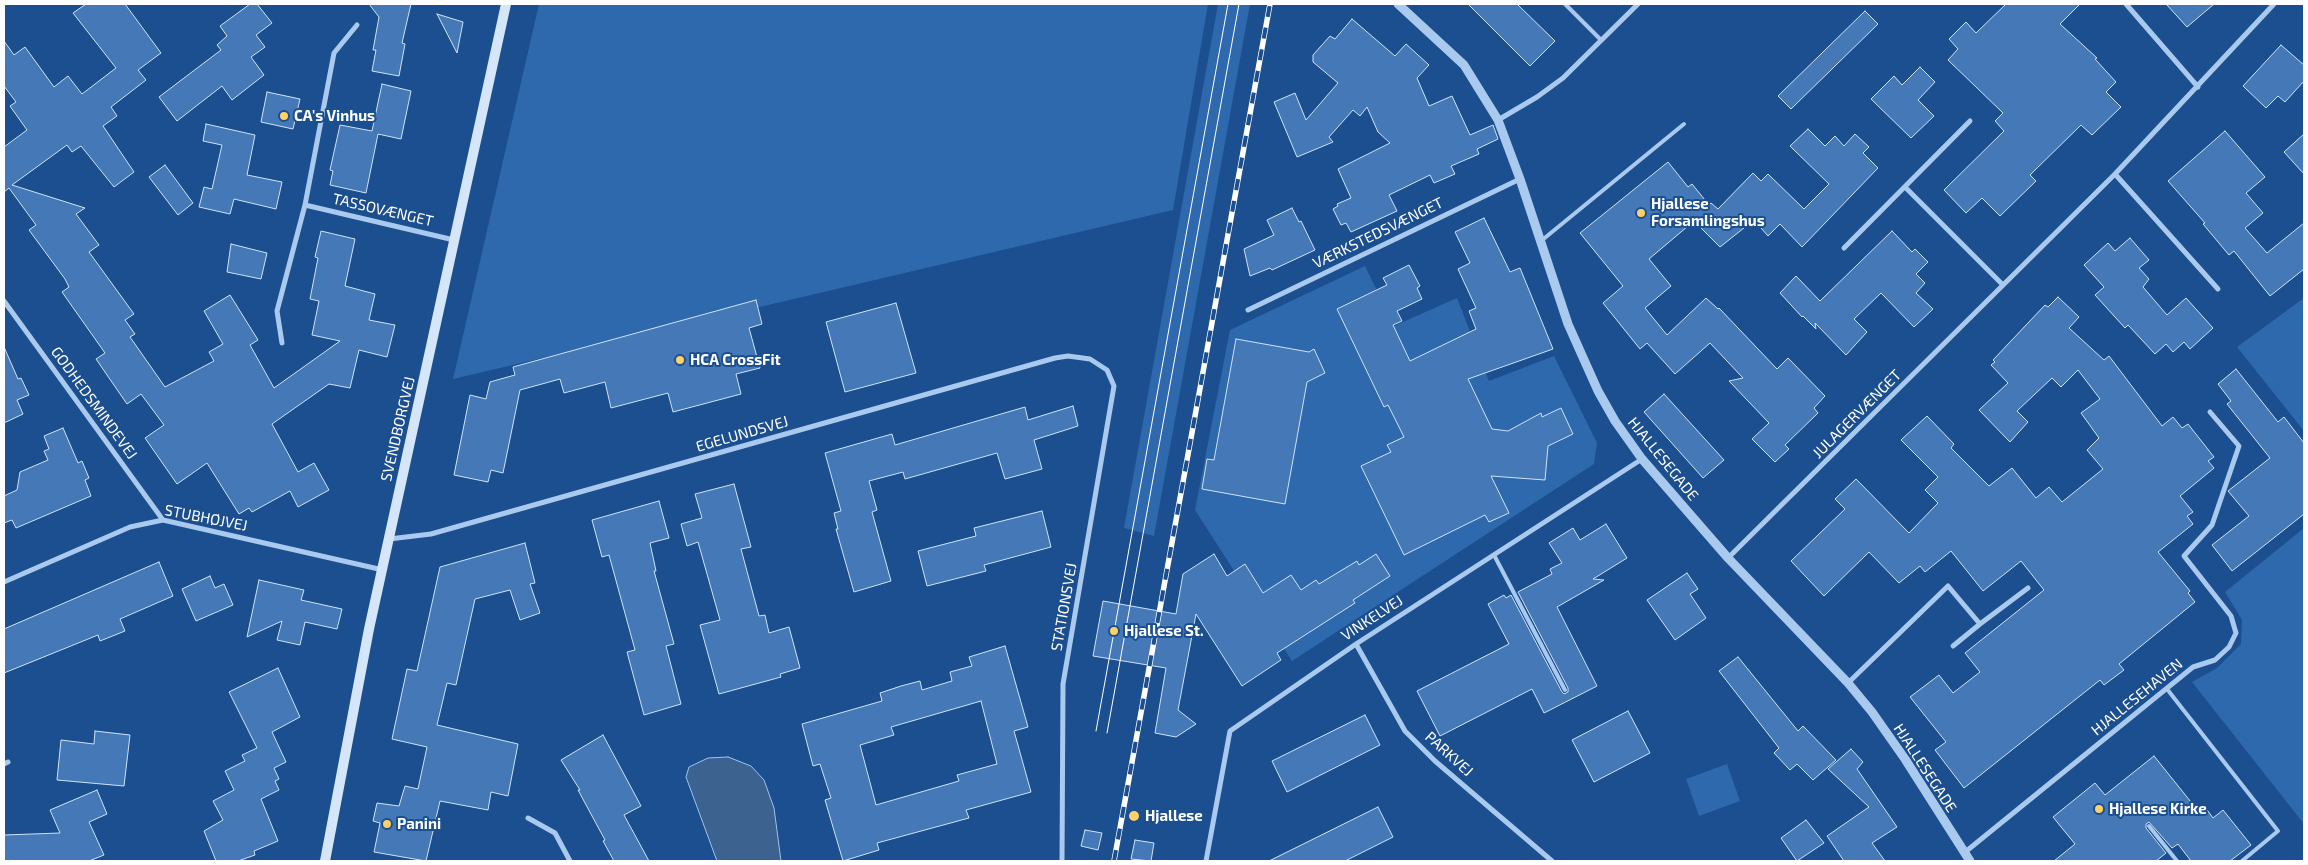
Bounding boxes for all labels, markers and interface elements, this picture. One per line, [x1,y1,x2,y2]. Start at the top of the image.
place label: CA's Vinhus [294,107,375,125]
marker: CA's Vinhus [278,110,290,122]
street label: TASSOVÆNGET [331,190,435,230]
street label: VÆRKSTEDSVÆNGET [1310,194,1446,272]
place label: Hjallese Forsamlingshus [1651,195,1765,230]
marker: Hjallese Forsamlingshus [1635,207,1647,219]
street label: GODHEDSMINDEVEJ [47,343,141,463]
place label: HCA CrossFit [690,351,781,369]
marker: HCA CrossFit [674,354,686,366]
street label: JULAGERVÆNGET [1809,366,1905,462]
street label: SVENDBORGVEJ [377,375,419,483]
street label: EGELUNDSVEJ [694,412,790,456]
street label: HJALLESEGADE [1624,414,1702,504]
street label: STUBHØJVEJ [163,501,249,535]
street label: STATIONSVEJ [1047,562,1081,652]
street label: VINKELVEJ [1338,591,1406,645]
place label: Hjallese St. [1124,622,1204,640]
marker: Hjallese St. [1108,625,1120,637]
street label: HJALLESEHAVEN [2088,655,2186,739]
street label: HJALLESEGADE [1890,720,1960,816]
street label: PARKVEJ [1421,728,1477,780]
place label: Hjallese Kirke [2109,800,2207,818]
marker: Hjallese Kirke [2093,803,2105,815]
place label: Hjallese [1145,807,1203,825]
marker: Hjallese [1127,809,1141,823]
place label: Panini [397,815,441,833]
marker: Panini [381,818,393,830]

